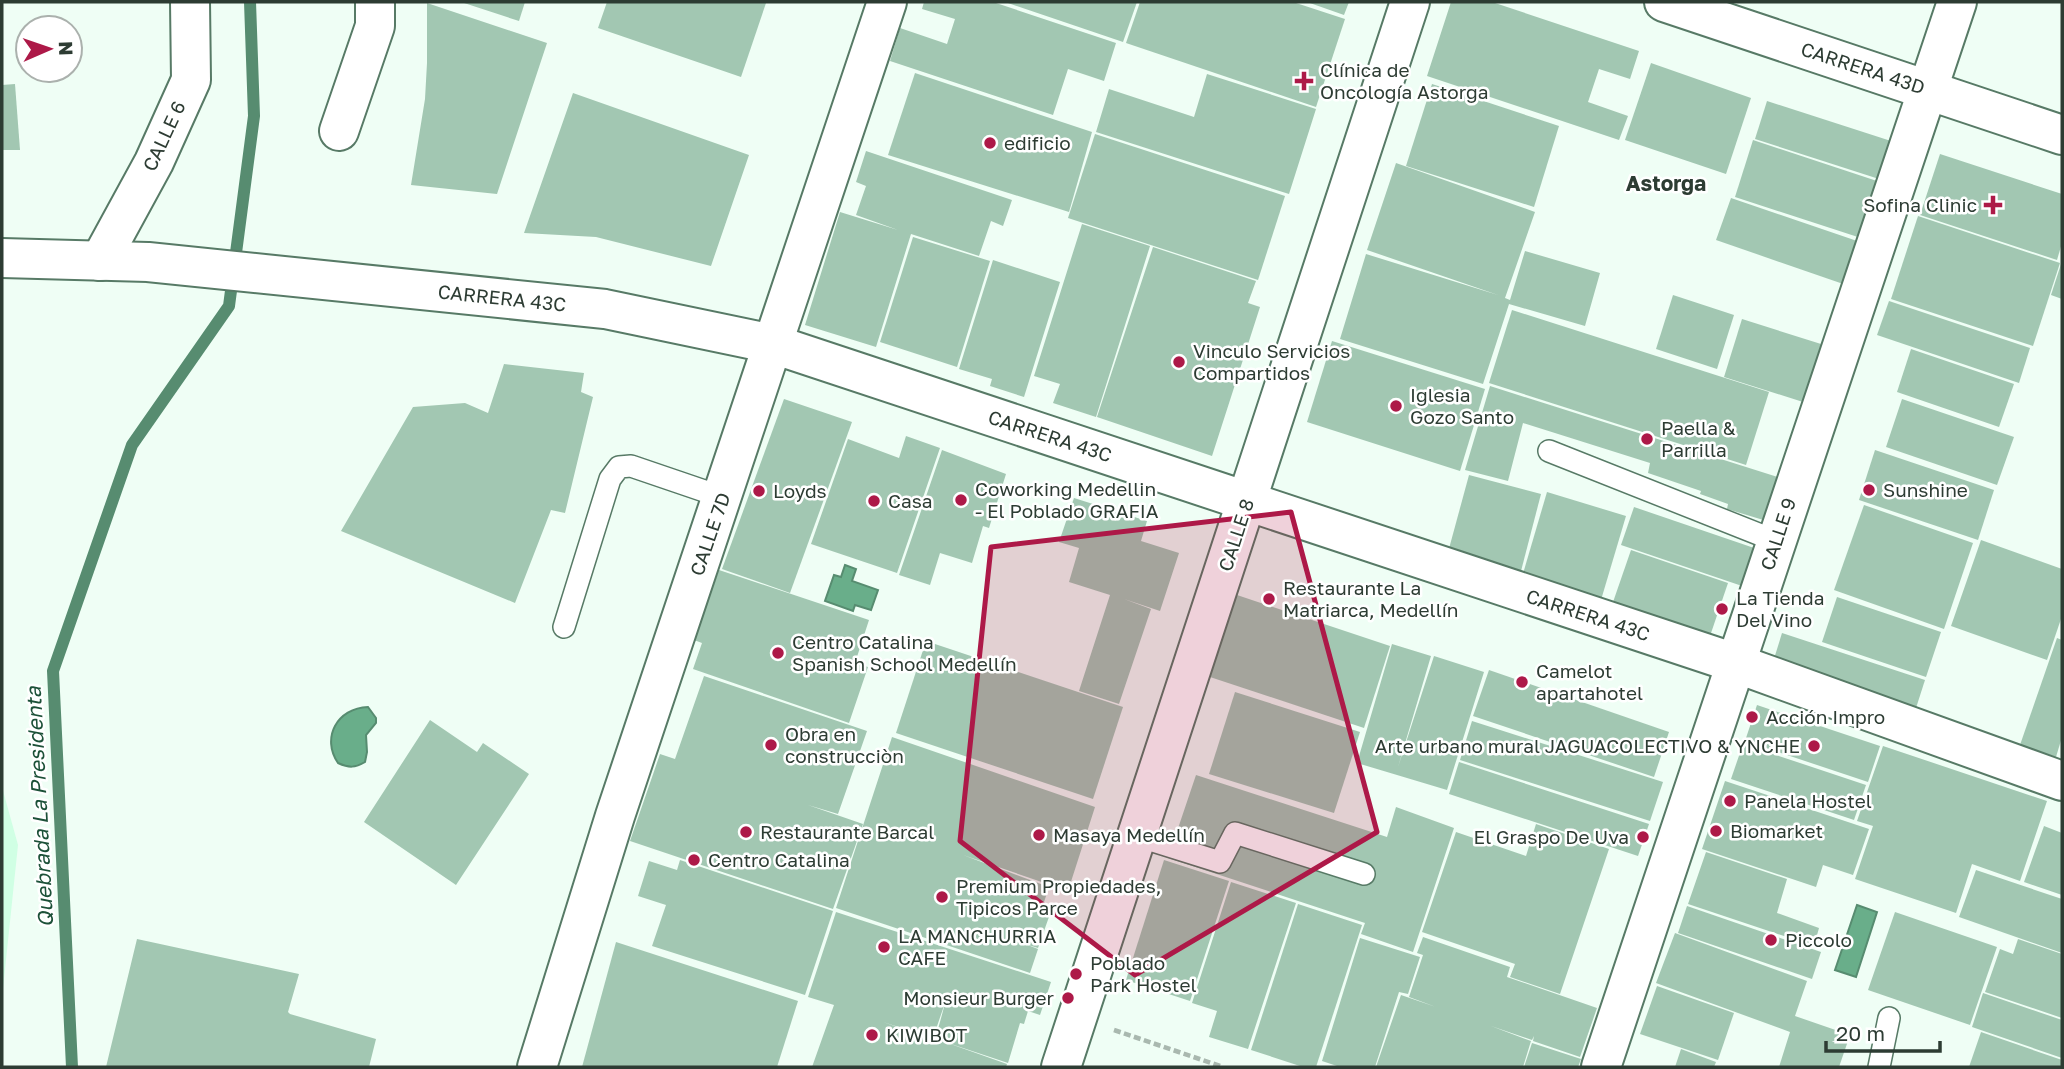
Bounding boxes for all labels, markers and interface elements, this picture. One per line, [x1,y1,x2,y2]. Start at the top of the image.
north arrow [14,14,84,84]
street label: CARRERA 43D [1798,37,1928,98]
text: N [55,41,78,56]
place label: Clínica de Oncología Astorga [1320,58,1488,103]
marker: Clínica de Oncología Astorga [1294,71,1314,91]
street label: CALLE 6 [137,97,190,175]
place label: edificio [1004,131,1071,154]
marker: edificio [982,135,998,151]
district label: Astorga [1626,170,1706,196]
place label: Sofina Clinic [1863,193,1977,216]
marker: Sofina Clinic [1983,195,2003,215]
street label: CARRERA 43C [437,279,567,316]
place label: Vinculo Servicios Compartidos [1193,339,1350,384]
marker: Vinculo Servicios Compartidos [1171,354,1187,370]
place label: Iglesia Gozo Santo [1410,383,1514,428]
marker: Iglesia Gozo Santo [1388,398,1404,414]
street label: CARRERA 43C [985,405,1115,466]
place label: Paella & Parrilla [1661,416,1736,461]
marker: Paella & Parrilla [1639,431,1655,447]
place label: Coworking Medellin - El Poblado GRAFIA [975,477,1159,522]
place label: Sunshine [1883,478,1968,501]
place label: Loyds [773,479,827,502]
marker: Sunshine [1861,482,1877,498]
marker: Loyds [751,483,767,499]
street label: CALLE 7D [685,489,735,579]
place label: Casa [888,489,932,512]
marker: Coworking Medellin - El Poblado GRAFIA [953,492,969,508]
marker: Casa [866,493,882,509]
street label: CALLE 9 [1755,495,1800,573]
street label: CALLE 8 [1213,496,1258,574]
place label: Restaurante La Matriarca, Medellín [1283,576,1459,621]
street label: CARRERA 43C [1523,584,1653,645]
place label: La Tienda Del Vino [1736,586,1825,631]
marker: Restaurante La Matriarca, Medellín [1261,591,1277,607]
marker: La Tienda Del Vino [1714,601,1730,617]
place label: Centro Catalina Spanish School Medellín [792,630,1017,675]
marker: Centro Catalina Spanish School Medellín [770,645,786,661]
place label: Camelot apartahotel [1536,659,1643,704]
marker: Camelot apartahotel [1514,674,1530,690]
water label: Quebrada La Presidenta [20,685,58,928]
place label: Acción Impro [1766,705,1885,728]
marker: Acción Impro [1744,709,1760,725]
place label: Obra en construcciòn [785,722,904,767]
place label: Arte urbano mural JAGUACOLECTIVO & YNCHE [1375,734,1800,757]
marker: Obra en construcciòn [763,737,779,753]
marker: Arte urbano mural JAGUACOLECTIVO & YNCHE [1806,738,1822,754]
place label: Panela Hostel [1744,789,1872,812]
marker: Panela Hostel [1722,793,1738,809]
place label: Biomarket [1730,819,1823,842]
place label: Restaurante Barcal [760,820,934,843]
place label: Masaya Medellín [1053,823,1205,846]
marker: Biomarket [1708,823,1724,839]
marker: Restaurante Barcal [738,824,754,840]
place label: El Graspo De Uva [1474,825,1629,848]
marker: Masaya Medellín [1031,827,1047,843]
marker: El Graspo De Uva [1635,829,1651,845]
place label: Centro Catalina [708,848,850,871]
marker: Centro Catalina [686,852,702,868]
place label: Premium Propiedades, Tipicos Parce [956,874,1161,919]
marker: Premium Propiedades, Tipicos Parce [934,889,950,905]
place label: LA MANCHURRIA CAFE [898,924,1056,969]
place label: Piccolo [1785,928,1852,951]
marker: Piccolo [1763,932,1779,948]
marker: LA MANCHURRIA CAFE [876,939,892,955]
place label: Poblado Park Hostel [1090,951,1197,996]
marker: Poblado Park Hostel [1068,966,1084,982]
place label: Monsieur Burger [903,986,1055,1009]
marker: Monsieur Burger [1060,990,1076,1006]
scale bar [1826,1010,1940,1054]
text: 20 m [1836,1020,1885,1046]
place label: KIWIBOT [886,1023,968,1046]
marker: KIWIBOT [864,1027,880,1043]

